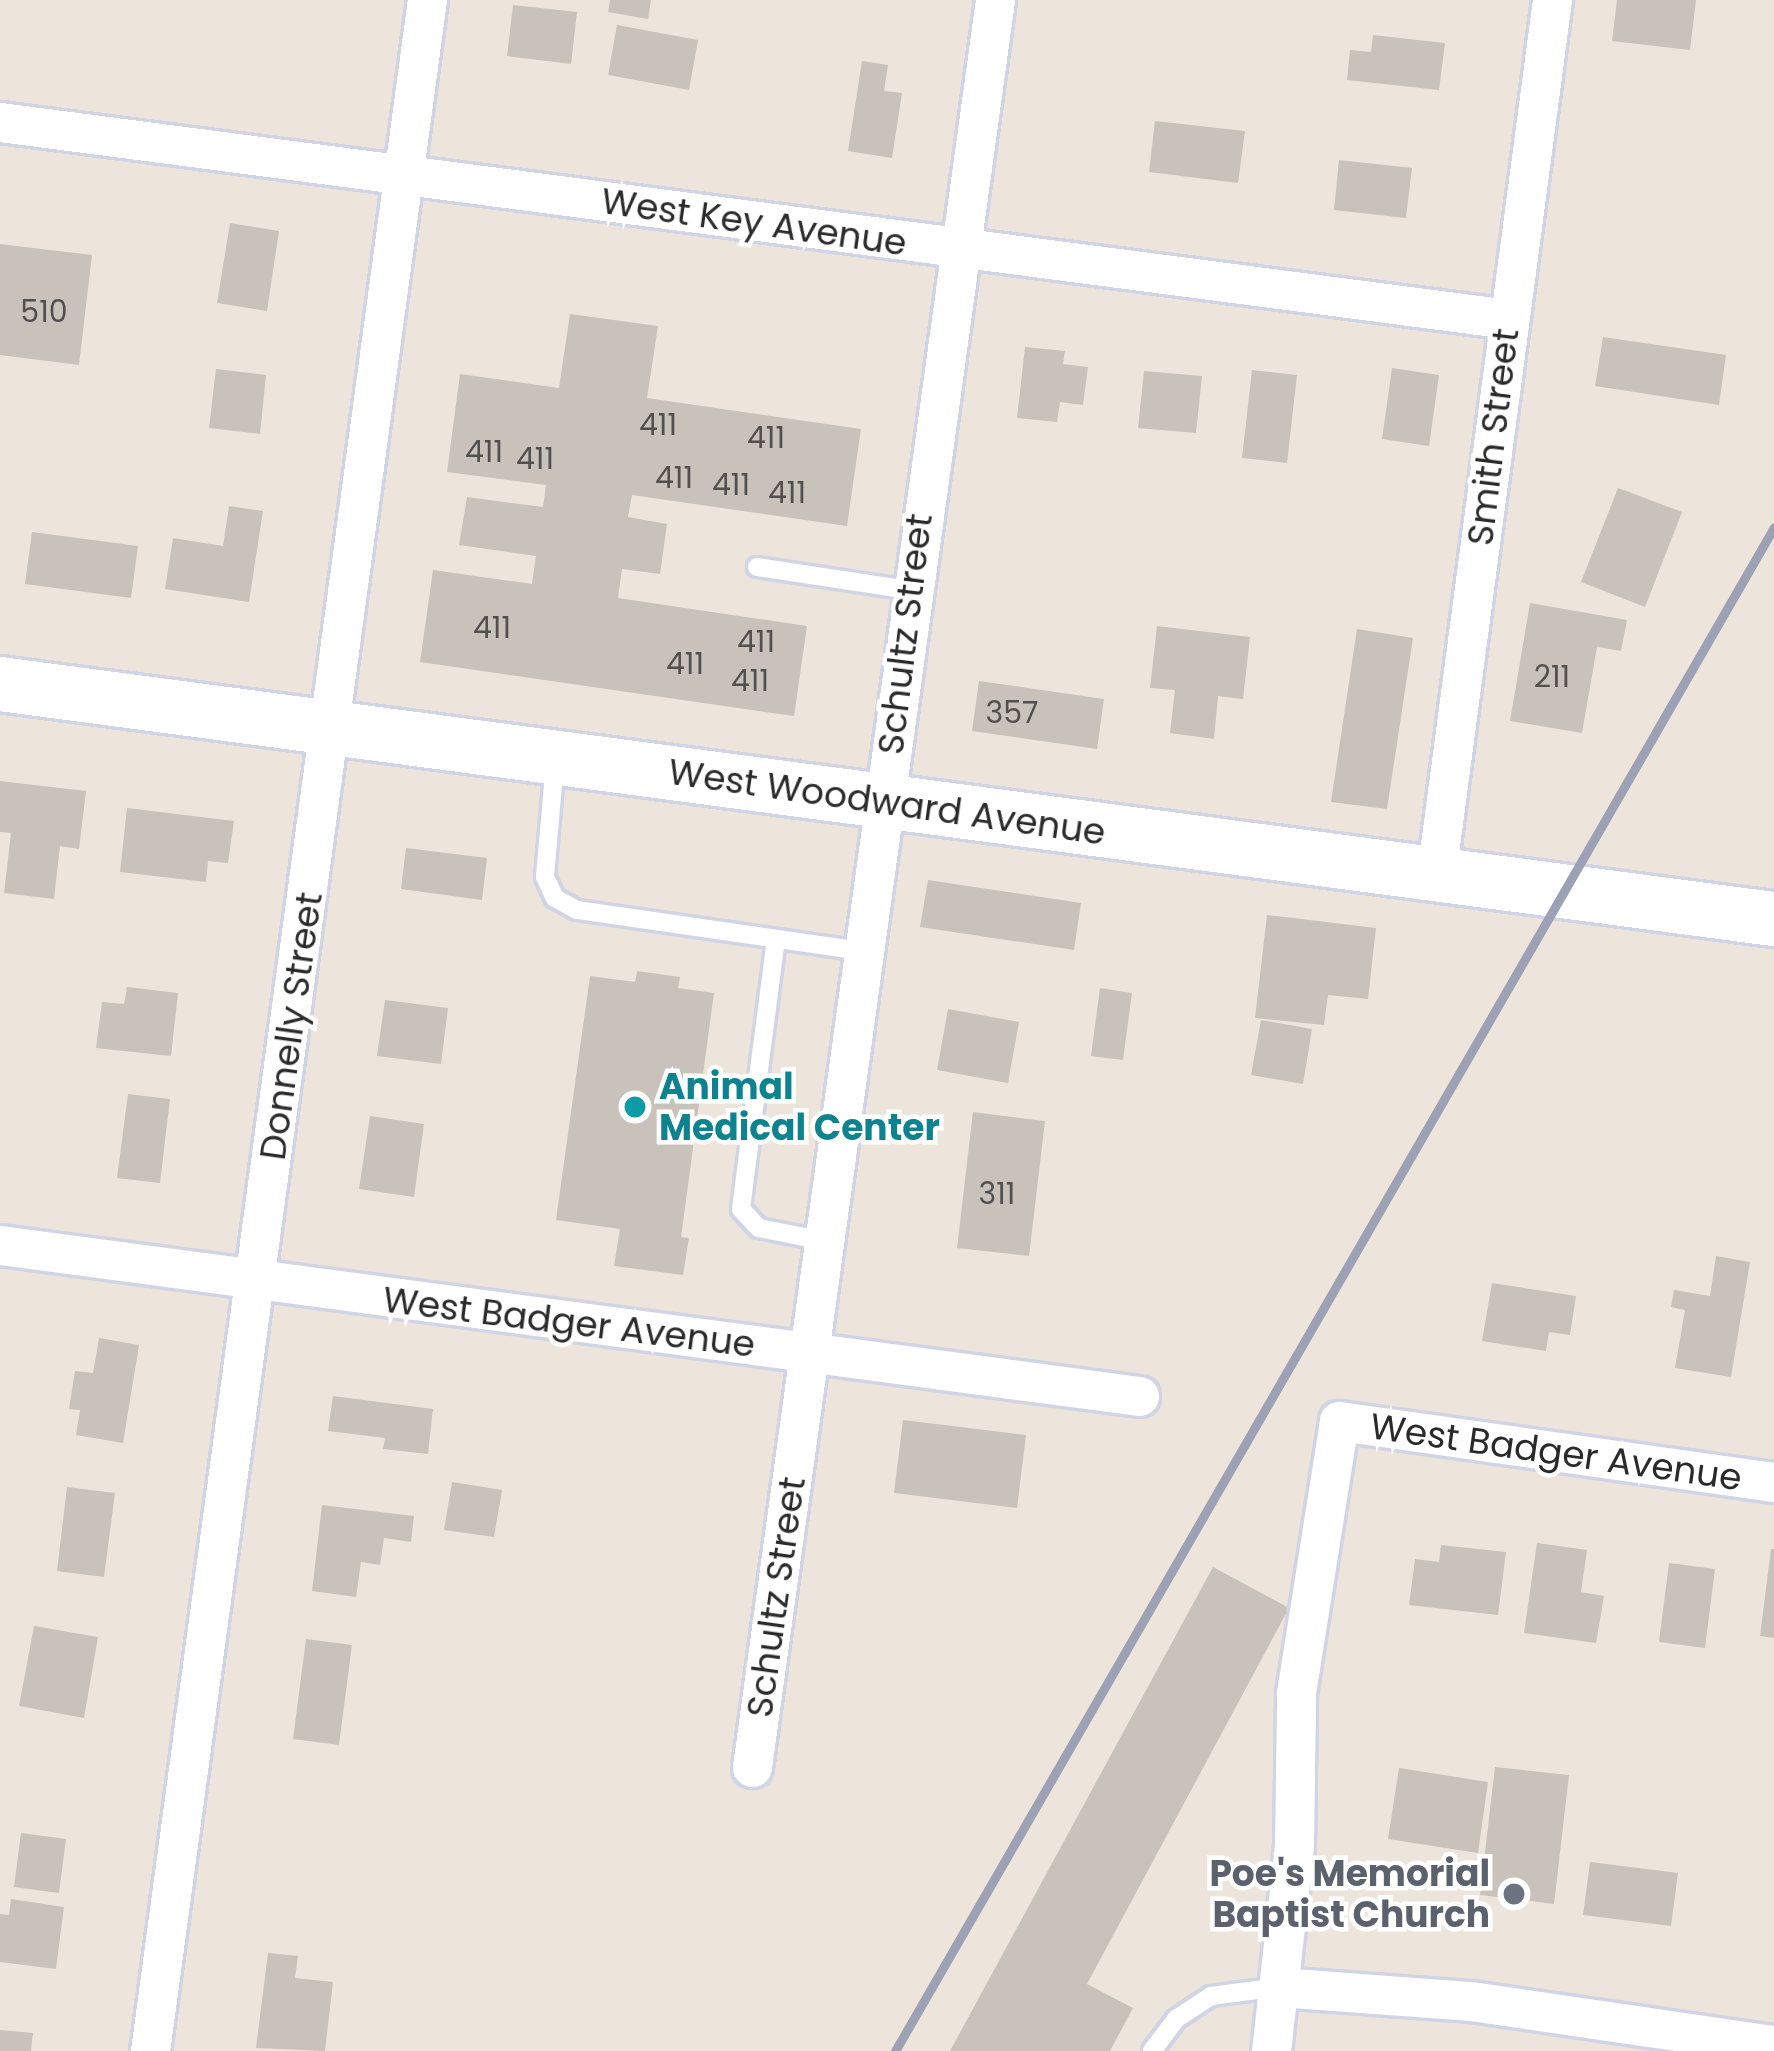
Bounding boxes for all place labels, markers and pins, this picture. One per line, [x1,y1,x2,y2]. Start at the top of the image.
place label: Animal Medical Center [659,1064,940,1149]
marker: Animal Medical Center [622,1094,648,1120]
place label: Poe's Memorial Baptist Church [1209,1851,1490,1936]
marker: Poe's Memorial Baptist Church [1501,1881,1527,1907]

